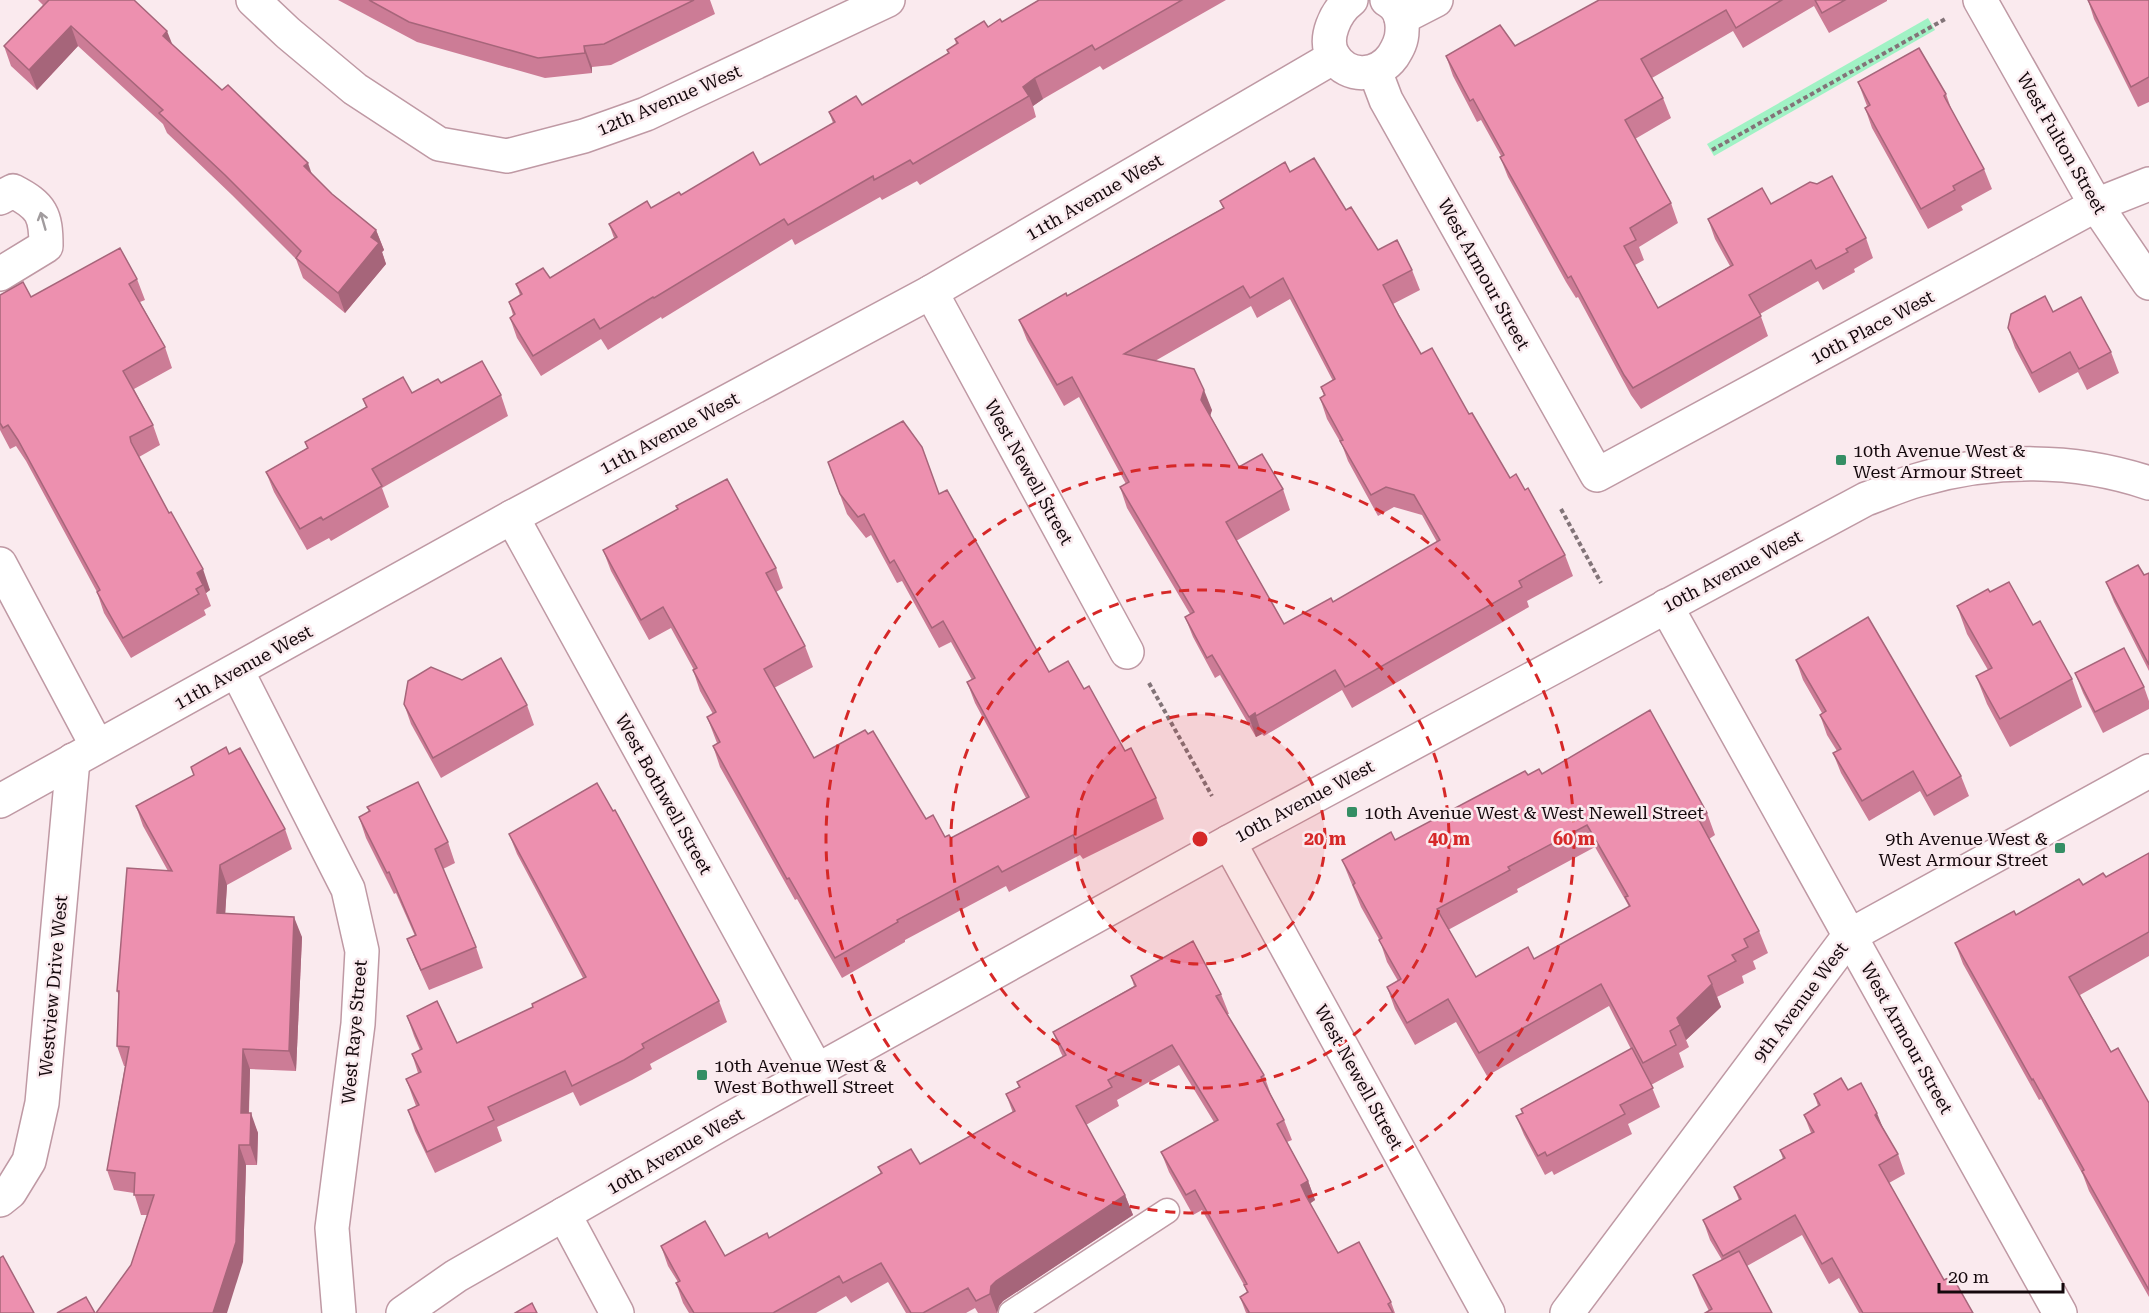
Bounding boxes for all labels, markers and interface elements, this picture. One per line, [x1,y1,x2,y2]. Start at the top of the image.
street label: 12th Avenue West [594,60,745,140]
street label: West Fulton Street [2013,68,2111,218]
street label: 11th Avenue West [1022,149,1167,245]
street label: West Armour Street [1434,195,1534,353]
one-way arrow [37,212,49,231]
street label: 10th Place West [1807,285,1938,368]
street label: 11th Avenue West [596,387,743,479]
street label: West Newell Street [980,396,1078,548]
place label: 10th Avenue West & West Armour Street [1853,440,2026,482]
marker: 10th Avenue West & West Armour Street [1834,453,1848,467]
street label: 10th Avenue West [1659,525,1806,617]
street label: 11th Avenue West [170,620,316,714]
street label: West Bothwell Street [611,710,717,878]
street label: 10th Avenue West [1231,755,1378,847]
place label: 10th Avenue West & West Newell Street [1364,802,1704,823]
marker: 10th Avenue West & West Newell Street [1345,805,1359,819]
text: 20 m [1304,828,1347,849]
text: 40 m [1428,828,1471,849]
text: 60 m [1553,828,1596,849]
place label: 9th Avenue West & West Armour Street [1879,828,2048,870]
centre of rings [1190,829,1210,849]
marker: 9th Avenue West & West Armour Street [2053,841,2067,855]
street label: Westview Drive West [35,894,71,1078]
street label: 9th Avenue West [1748,938,1852,1066]
street label: West Raye Street [337,958,371,1105]
street label: West Armour Street [1857,959,1957,1117]
street label: West Newell Street [1310,1001,1408,1153]
place label: 10th Avenue West & West Bothwell Street [714,1055,894,1097]
marker: 10th Avenue West & West Bothwell Street [695,1068,709,1082]
street label: 10th Avenue West [603,1103,748,1199]
scale bar [1939,1256,2064,1294]
text: 20 m [1948,1266,1989,1287]

